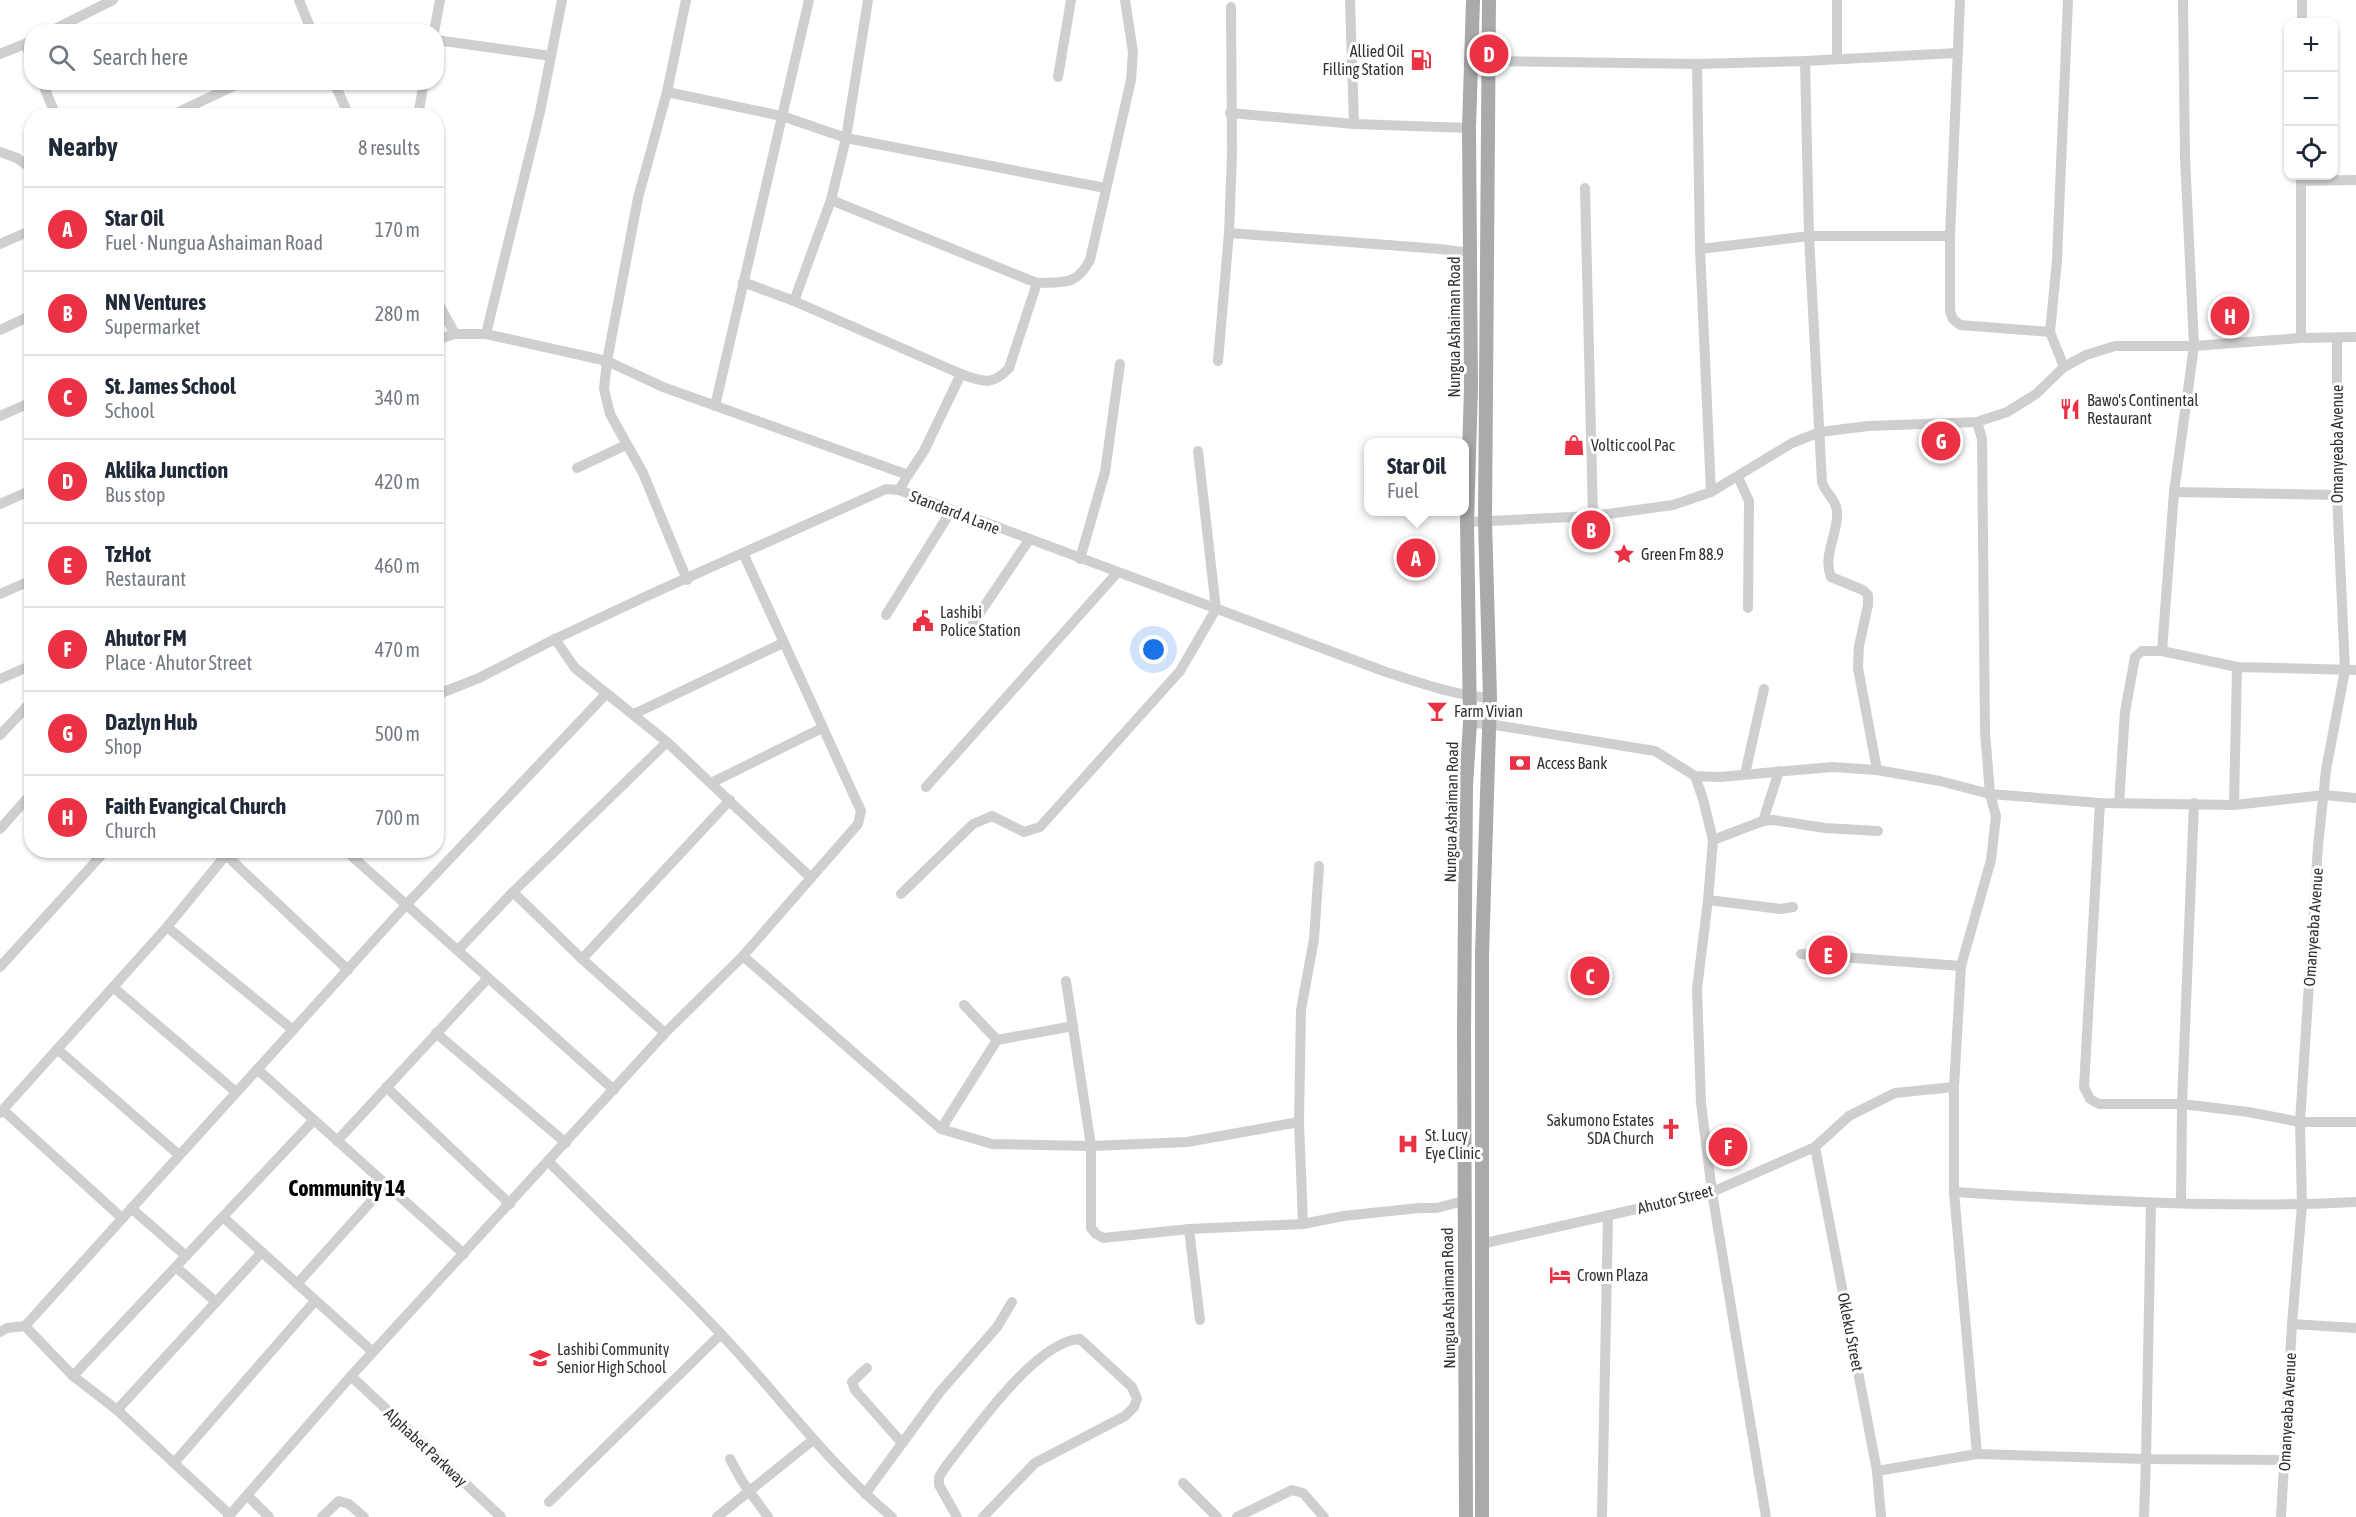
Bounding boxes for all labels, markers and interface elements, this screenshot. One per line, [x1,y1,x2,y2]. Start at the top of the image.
map controls [2284,18,2338,180]
button: + [2284,18,2338,72]
search box [24,24,444,90]
pin: D [1470,32,1508,76]
icon: search [45,41,78,74]
place label: Allied Oil Filling Station [1323,42,1405,79]
text: Search here [93,44,188,70]
fuel station icon: Allied Oil Filling Station [1409,48,1433,72]
button: − [2284,72,2338,126]
button: locate [2284,126,2338,180]
text: Nearby [48,132,118,162]
text: 8 results [358,136,420,159]
text: Star Oil [105,205,164,231]
text: A [63,218,72,241]
text: 170 m [375,218,420,241]
text: Fuel · Nungua Ashaiman Road [105,231,323,254]
street label: Nungua Ashaiman Road [1445,257,1464,398]
text: NN Ventures [105,289,206,315]
pin: H [2210,294,2250,338]
text: B [63,302,72,325]
text: 280 m [375,302,420,325]
text: Supermarket [105,315,200,338]
text: St. James School [105,373,236,399]
street label: Omanyeaba Avenue [2328,385,2347,503]
text: C [63,386,72,409]
text: 340 m [375,386,420,409]
place label: Bawo's Continental Restaurant [2087,391,2199,427]
restaurant icon: Bawo's Continental Restaurant [2058,397,2082,421]
text: School [105,399,155,422]
pin: G [1922,418,1960,464]
shop icon: Voltic cool Pac [1562,433,1586,457]
place label: Voltic cool Pac [1591,436,1675,454]
popup [1364,438,1469,516]
text: Star Oil [1387,453,1446,479]
text: Aklika Junction [105,457,228,483]
text: D [62,470,73,493]
text: 420 m [375,470,420,493]
text: Fuel [1387,479,1419,502]
text: Bus stop [105,483,165,506]
street label: Standard A Lane [908,487,1002,537]
pin: B [1572,508,1610,552]
pin: A [1396,536,1436,580]
text: TzHot [105,541,151,567]
place icon: Green Fm 88.9 [1612,542,1636,566]
place label: Green Fm 88.9 [1641,545,1724,563]
text: E [63,554,72,577]
text: 460 m [375,554,420,577]
text: Restaurant [105,567,186,590]
place label: Lashibi Police Station [940,603,1021,639]
public building icon: Lashibi Police Station [911,609,935,633]
text: Ahutor FM [105,625,187,651]
your location [1139,635,1168,664]
text: F [63,638,72,661]
text: 470 m [375,638,420,661]
text: Place · Ahutor Street [105,651,252,674]
bar icon: Farm Vivian [1425,699,1449,723]
place label: Farm Vivian [1454,702,1523,720]
text: Dazlyn Hub [105,709,198,735]
text: G [62,722,73,745]
text: 500 m [375,722,420,745]
text: Shop [105,735,142,758]
street label: Nungua Ashaiman Road [1441,741,1462,883]
bank icon: Access Bank [1508,751,1532,775]
place label: Access Bank [1537,754,1607,772]
text: Faith Evangical Church [105,793,286,819]
text: H [62,806,73,829]
text: 700 m [375,806,420,829]
text: Church [105,819,156,842]
street label: Omanyeaba Avenue [2300,867,2327,987]
pin: E [1808,932,1848,978]
pin: C [1570,954,1610,998]
place label: Sakumono Estates SDA Church [1547,1111,1654,1147]
church icon: Sakumono Estates SDA Church [1659,1117,1683,1141]
pin: F [1708,1124,1748,1170]
place label: St. Lucy Eye Clinic [1425,1126,1480,1163]
hospital icon: St. Lucy Eye Clinic [1396,1132,1420,1156]
district label: Community 14 [288,1175,406,1201]
street label: Ahutor Street [1635,1181,1715,1217]
street label: Nungua Ashaiman Road [1438,1227,1459,1369]
hotel icon: Crown Plaza [1548,1263,1572,1287]
place label: Crown Plaza [1577,1266,1649,1284]
street label: Okleku Street [1835,1291,1868,1373]
place label: Lashibi Community Senior High School [557,1340,670,1377]
school or university icon: Lashibi Community Senior High School [528,1346,552,1370]
street label: Omanyeaba Avenue [2275,1352,2300,1472]
street label: Alphabet Parkway [380,1404,471,1491]

